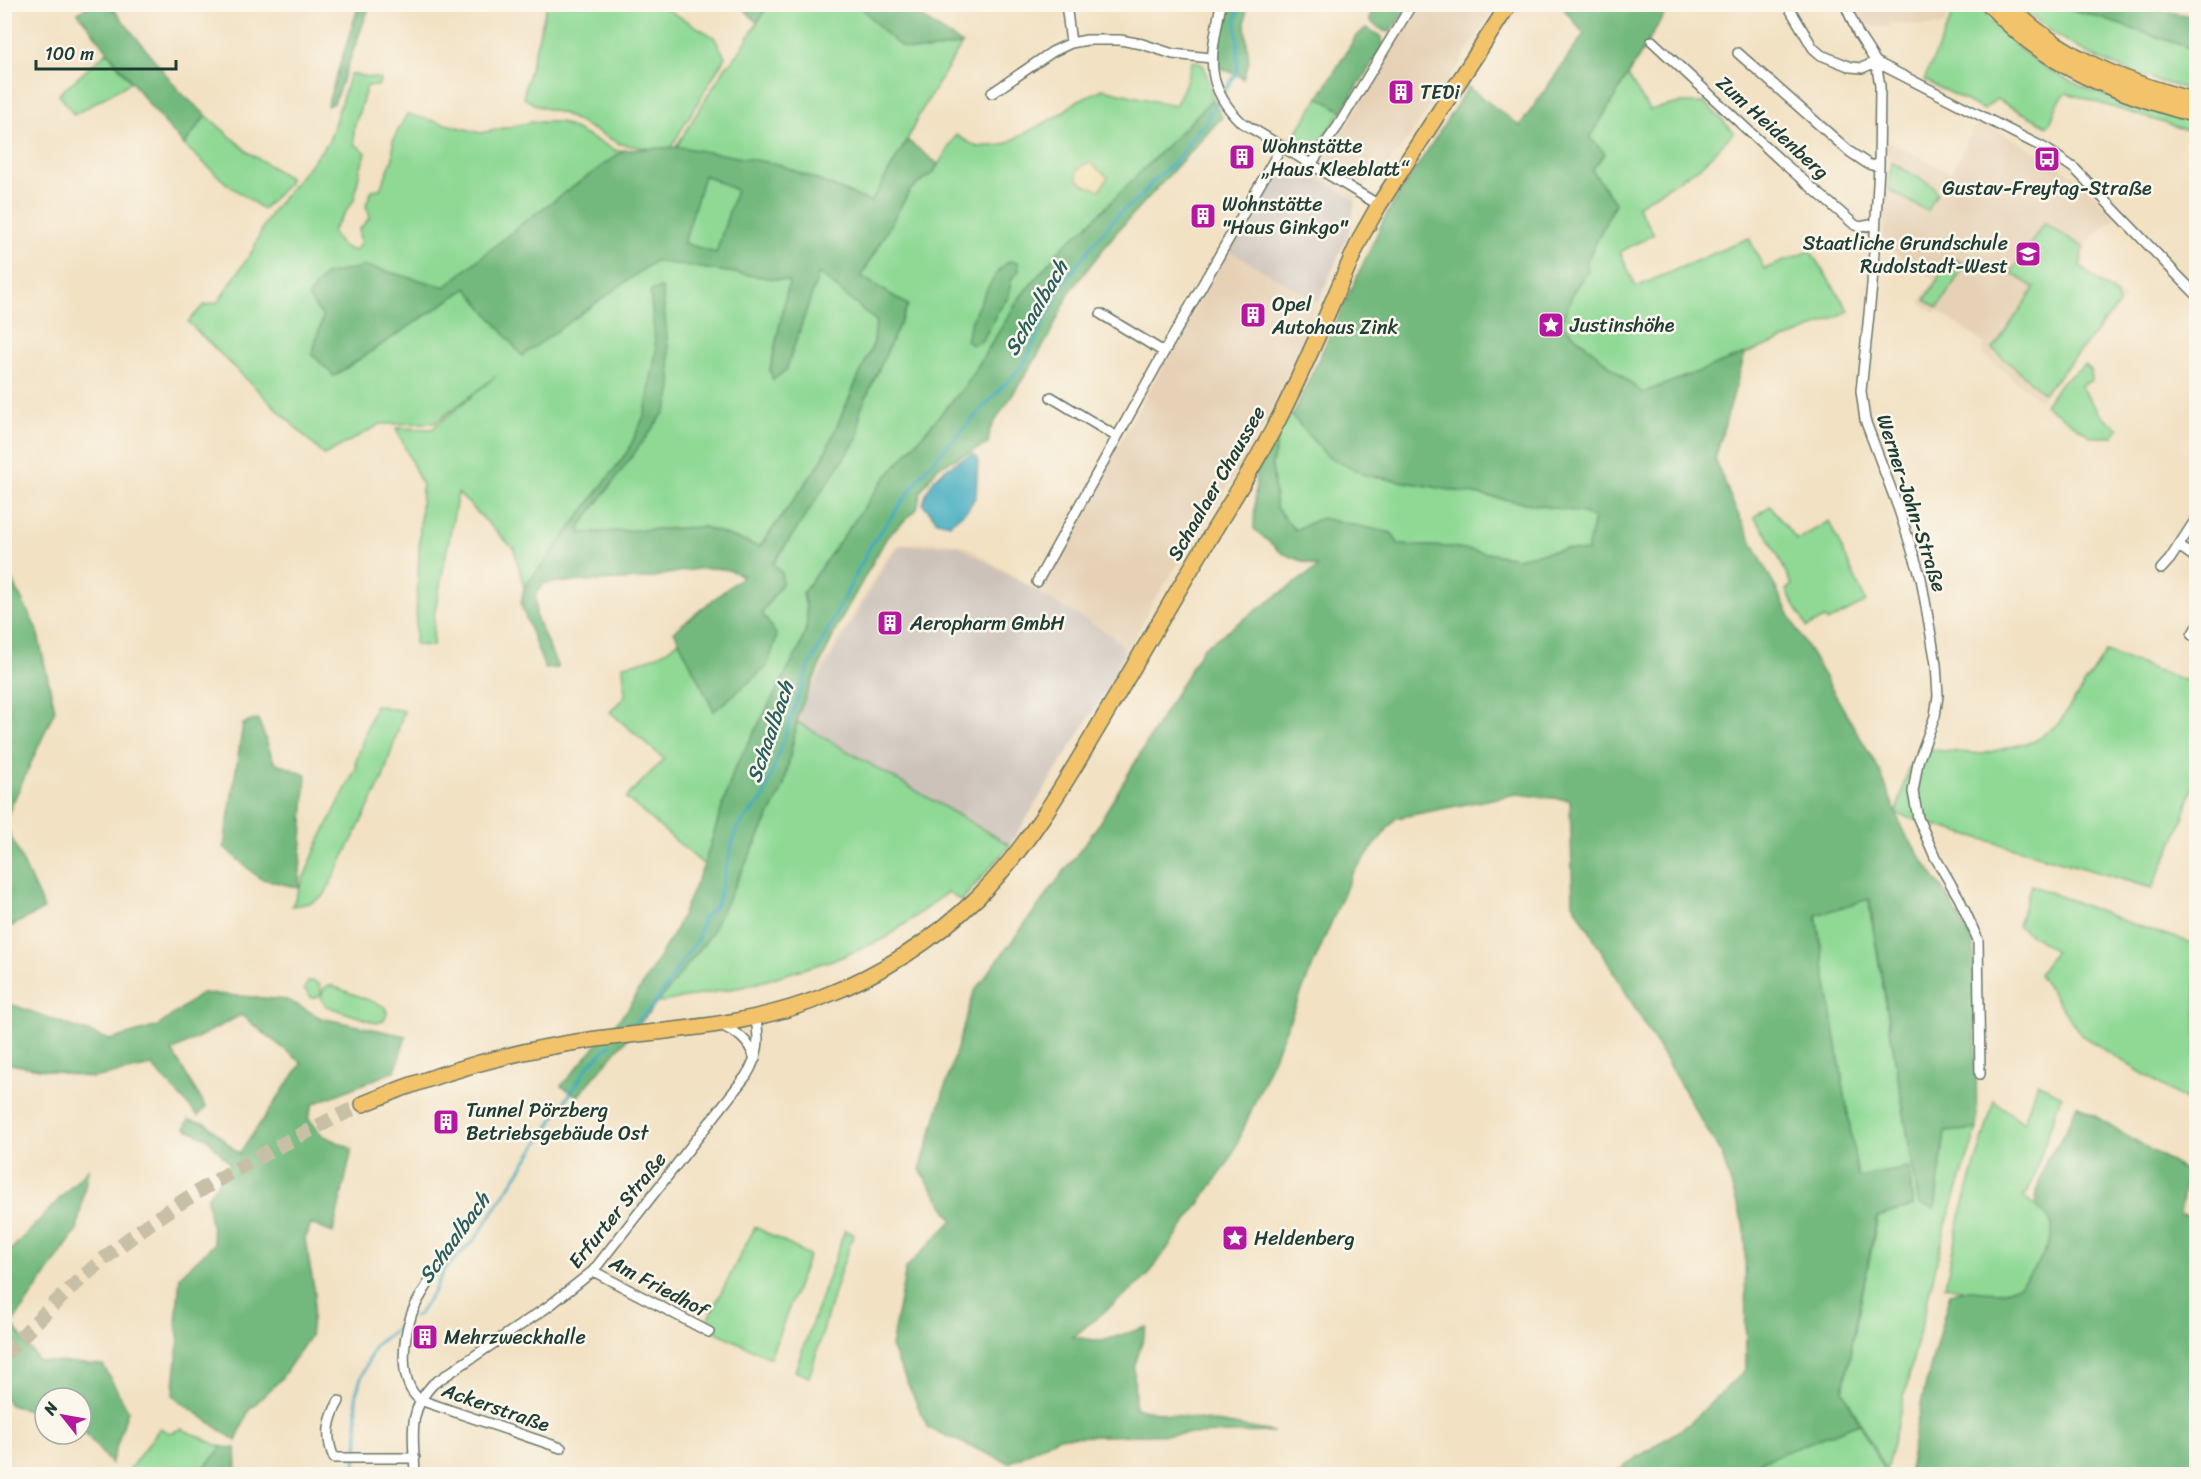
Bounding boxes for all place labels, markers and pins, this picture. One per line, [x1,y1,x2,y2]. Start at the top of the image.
place label: TEDi [1420,75,1461,110]
building icon: TEDi [1386,77,1416,107]
place label: Wohnstätte „Haus Kleeblatt“ [1261,129,1410,187]
building icon: Wohnstätte „Haus Kleeblatt“ [1227,142,1257,172]
bus stop icon: Gustav-Freytag-Straße [2032,144,2062,174]
place label: Gustav-Freytag-Straße [1942,171,2152,206]
place label: Wohnstätte "Haus Ginkgo" [1222,187,1349,245]
building icon: Wohnstätte "Haus Ginkgo" [1188,201,1218,231]
place label: Staatliche Grundschule Rudolstadt-West [1803,226,2008,284]
school or university icon: Staatliche Grundschule Rudolstadt-West [2013,239,2043,269]
place label: Opel Autohaus Zink [1271,287,1399,345]
building icon: Opel Autohaus Zink [1238,300,1268,330]
place label: Justinshöhe [1569,308,1675,343]
place icon: Justinshöhe [1536,310,1566,340]
place label: Aeropharm GmbH [909,606,1065,641]
building icon: Aeropharm GmbH [875,608,905,638]
place label: Tunnel Pörzberg Betriebsgebäude Ost [466,1093,649,1151]
building icon: Tunnel Pörzberg Betriebsgebäude Ost [431,1107,461,1137]
place label: Heldenberg [1254,1221,1355,1256]
place icon: Heldenberg [1220,1223,1250,1253]
place label: Mehrzweckhalle [444,1320,586,1355]
building icon: Mehrzweckhalle [410,1322,440,1352]

